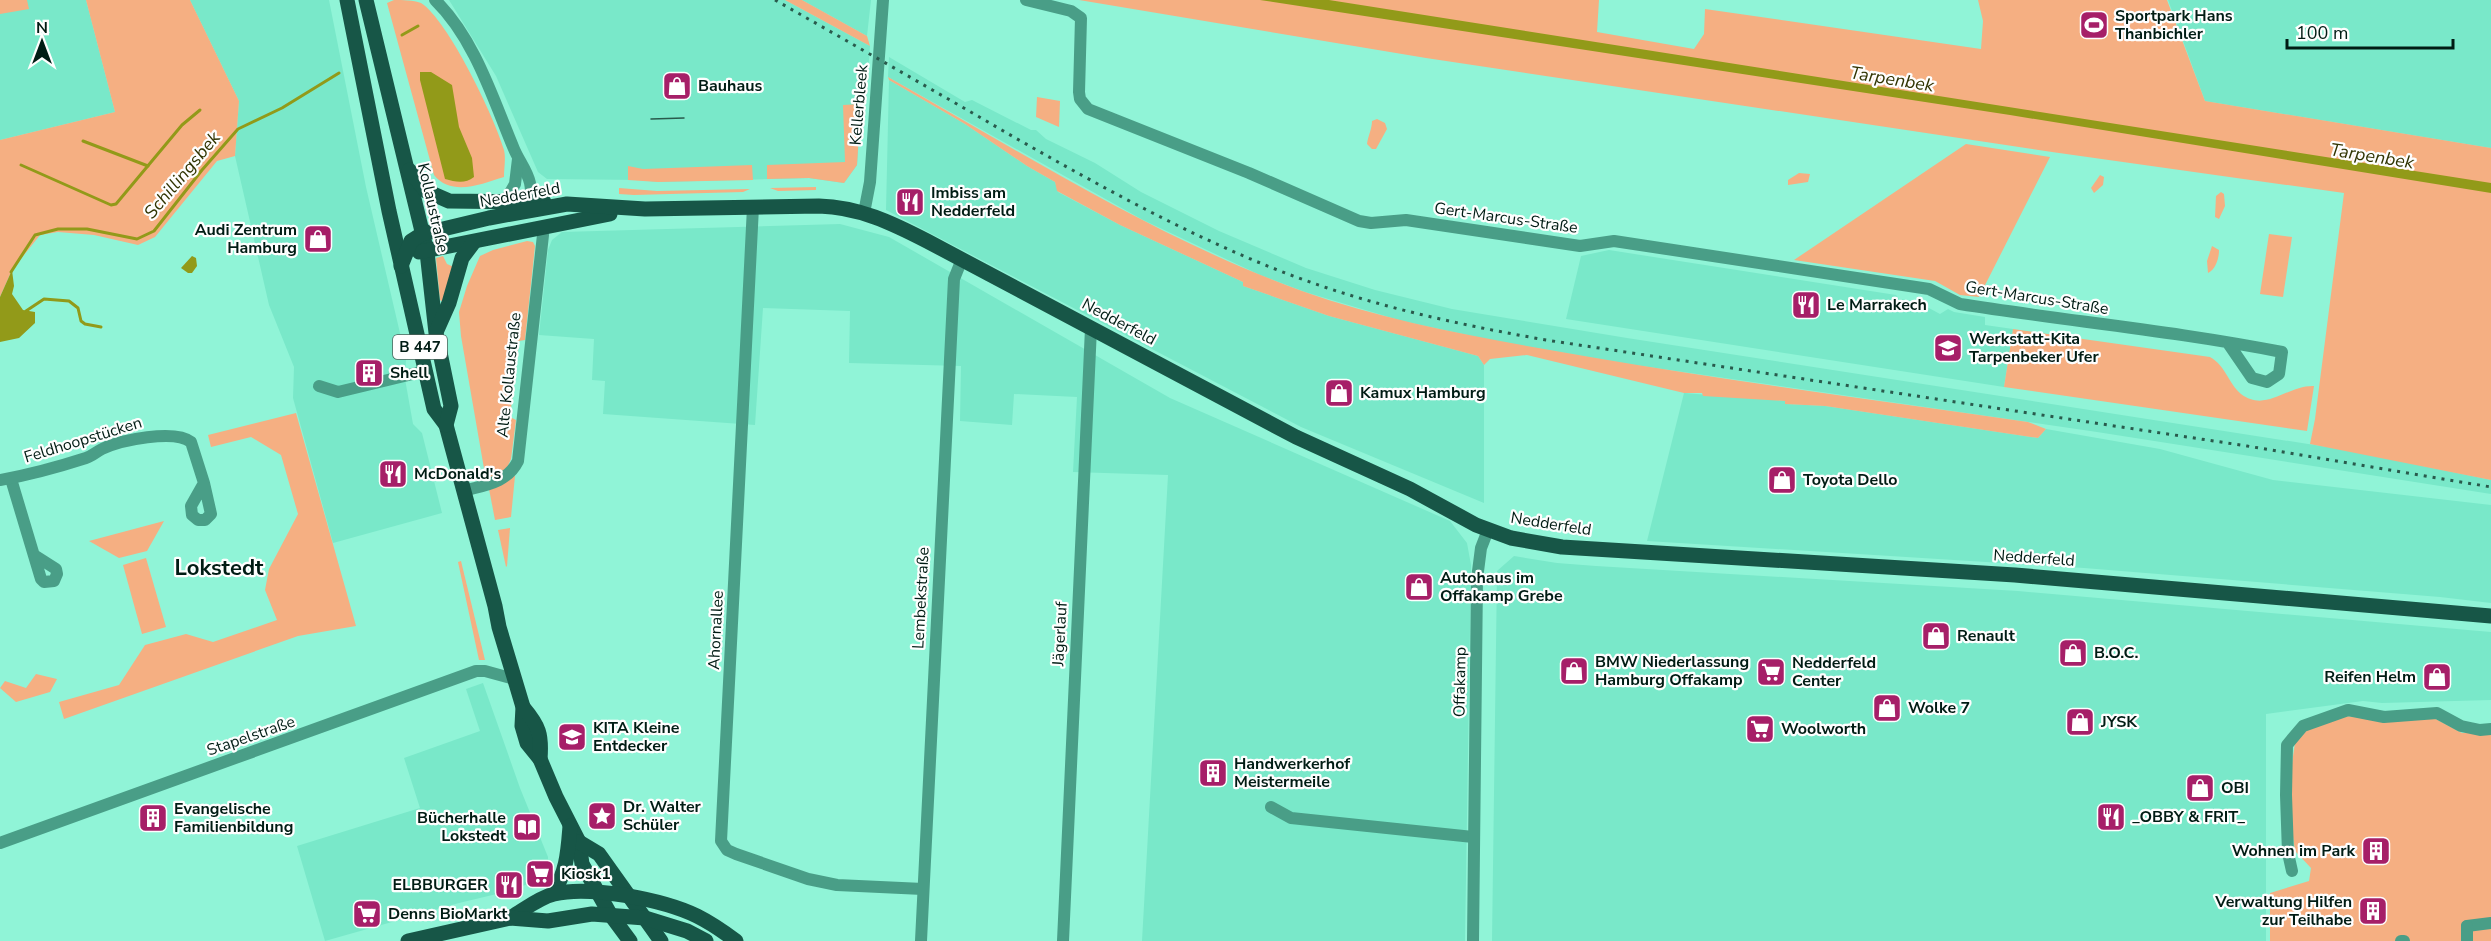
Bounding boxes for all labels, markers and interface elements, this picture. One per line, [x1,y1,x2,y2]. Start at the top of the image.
place label: Sportpark Hans Thanbichler [2115,5,2233,45]
sports icon: Sportpark Hans Thanbichler [2078,9,2110,41]
north arrow [12,12,72,72]
scale bar [2287,12,2454,50]
text: N [36,17,48,39]
text: 100 m [2296,21,2348,45]
water label: Tarpenbek [1848,61,1937,98]
street label: Kellerbleek [845,63,874,146]
shop icon: Bauhaus [661,70,693,102]
place label: Bauhaus [698,75,762,97]
water label: Schillingsbek [138,125,226,224]
water label: Tarpenbek [2328,138,2417,175]
street label: Kollaustraße [412,161,454,255]
street label: Nedderfeld [478,177,562,213]
place label: Imbiss am Nedderfeld [931,182,1015,222]
restaurant icon: Imbiss am Nedderfeld [894,186,926,218]
street label: Gert-Marcus-Straße [1433,197,1579,239]
place label: Audi Zentrum Hamburg [195,219,297,259]
shop icon: Audi Zentrum Hamburg [302,223,334,255]
street label: Gert-Marcus-Straße [1964,276,2110,320]
restaurant icon: Le Marrakech [1790,289,1822,321]
street label: Nedderfeld [1078,293,1160,351]
place label: Le Marrakech [1827,294,1927,316]
street label: Alte Kollaustraße [491,311,527,439]
place label: Werkstatt-Kita Tarpenbeker Ufer [1969,328,2099,368]
school or university icon: Werkstatt-Kita Tarpenbeker Ufer [1932,332,1964,364]
road number: B 447 [393,335,447,359]
building icon: Shell [353,357,385,389]
place label: Shell [390,362,428,384]
shop icon: Kamux Hamburg [1323,377,1355,409]
place label: Kamux Hamburg [1360,382,1486,404]
street label: Feldhoopstücken [21,412,145,468]
restaurant icon: McDonald's [377,458,409,490]
place label: McDonald's [414,463,501,485]
shop icon: Toyota Dello [1766,464,1798,496]
place label: Toyota Dello [1803,469,1898,491]
street label: Nedderfeld [1509,507,1593,541]
street label: Nedderfeld [1993,544,2075,572]
street label: Lembekstraße [907,546,935,650]
district label: Lokstedt [174,553,264,583]
place label: Autohaus im Offakamp Grebe [1440,567,1563,607]
shop icon: Autohaus im Offakamp Grebe [1403,571,1435,603]
street label: Ahornallee [703,590,729,670]
street label: Jägerlauf [1047,600,1073,668]
shop icon: Renault [1920,620,1952,652]
place label: Renault [1957,625,2016,647]
shop icon: B.O.C. [2057,637,2089,669]
place label: B.O.C. [2094,642,2139,664]
street label: Offakamp [1448,647,1472,717]
place label: BMW Niederlassung Hamburg Offakamp [1595,651,1749,691]
place label: Nedderfeld Center [1792,652,1876,692]
shop icon: BMW Niederlassung Hamburg Offakamp [1558,655,1590,687]
supermarket icon: Nedderfeld Center [1755,656,1787,688]
shop icon: Reifen Helm [2421,661,2453,693]
place label: Reifen Helm [2324,666,2416,688]
shop icon: Wolke 7 [1871,692,1903,724]
place label: Wolke 7 [1908,697,1970,719]
shop icon: JYSK [2064,706,2096,738]
street label: Stapelstraße [204,711,298,761]
place label: JYSK [2100,711,2138,733]
supermarket icon: Woolworth [1744,713,1776,745]
place label: KITA Kleine Entdecker [593,717,680,757]
place label: Woolworth [1781,718,1866,740]
school or university icon: KITA Kleine Entdecker [556,721,588,753]
place label: Handwerkerhof Meistermeile [1234,753,1351,793]
building icon: Handwerkerhof Meistermeile [1197,757,1229,789]
shop icon: OBI [2184,772,2216,804]
place label: OBI [2221,777,2249,799]
place label: Dr. Walter Schüler [623,796,702,836]
place label: Evangelische Familienbildung [174,798,293,838]
place icon: Dr. Walter Schüler [586,800,618,832]
restaurant icon: _OBBY & FRIT_ [2095,801,2127,833]
building icon: Evangelische Familienbildung [137,802,169,834]
place label: _OBBY & FRIT_ [2132,806,2245,828]
place label: Bücherhalle Lokstedt [417,807,507,847]
library icon: Bücherhalle Lokstedt [511,811,543,843]
building icon: Wohnen im Park [2360,835,2392,867]
place label: Wohnen im Park [2232,840,2355,862]
supermarket icon: Kiosk1 [524,858,556,890]
place label: Kiosk1 [561,863,611,885]
restaurant icon: ELBBURGER [493,869,525,901]
place label: ELBBURGER [392,874,488,896]
place label: Verwaltung Hilfen zur Teilhabe [2214,891,2352,931]
building icon: Verwaltung Hilfen zur Teilhabe [2357,895,2389,927]
supermarket icon: Denns BioMarkt [351,898,383,930]
place label: Denns BioMarkt [388,903,508,925]

